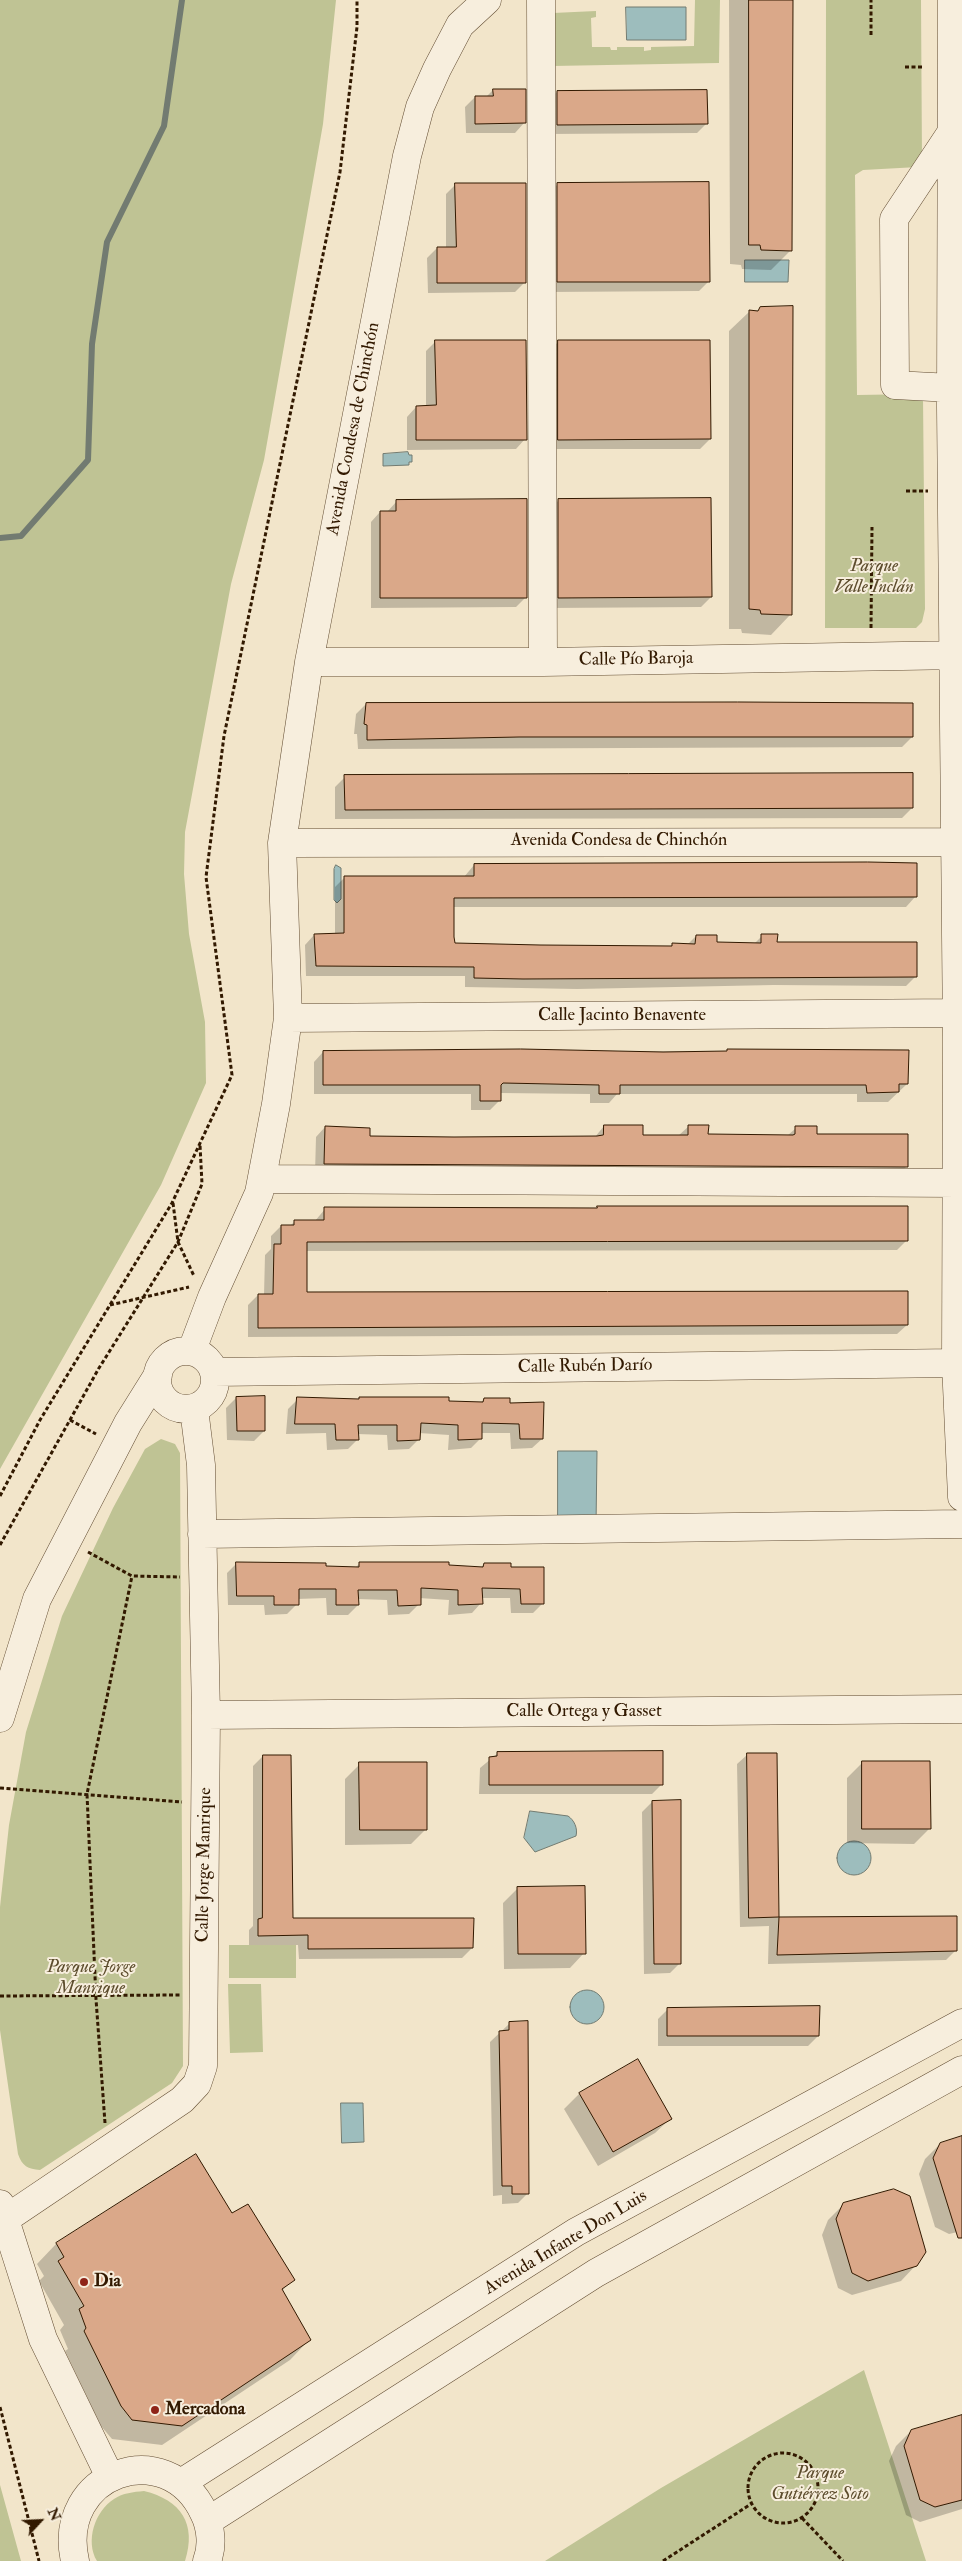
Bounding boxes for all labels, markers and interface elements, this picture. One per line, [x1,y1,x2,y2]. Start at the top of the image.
street label: Avenida Condesa de Chinchón [323,321,385,537]
park label: Parque Valle Inclán [834,556,914,598]
street label: Calle Pío Baroja [579,648,693,672]
street label: Avenida Condesa de Chinchón [511,830,727,852]
street label: Calle Jacinto Benavente [538,1005,706,1027]
street label: Calle Rubén Darío [518,1355,652,1379]
street label: Calle Ortega y Gasset [506,1701,662,1723]
street label: Calle Jorge Manrique [193,1787,217,1943]
park label: Parque Jorge Manrique [47,1957,135,2000]
street label: Avenida Infante Don Luis [481,2186,651,2300]
place label: Dia [94,2271,121,2293]
marker: Dia [78,2276,90,2288]
place label: Mercadona [165,2399,245,2421]
marker: Mercadona [149,2404,161,2416]
park label: Parque Gutiérrez Soto [771,2463,869,2506]
north arrow [15,2496,65,2546]
text: N [44,2505,64,2524]

